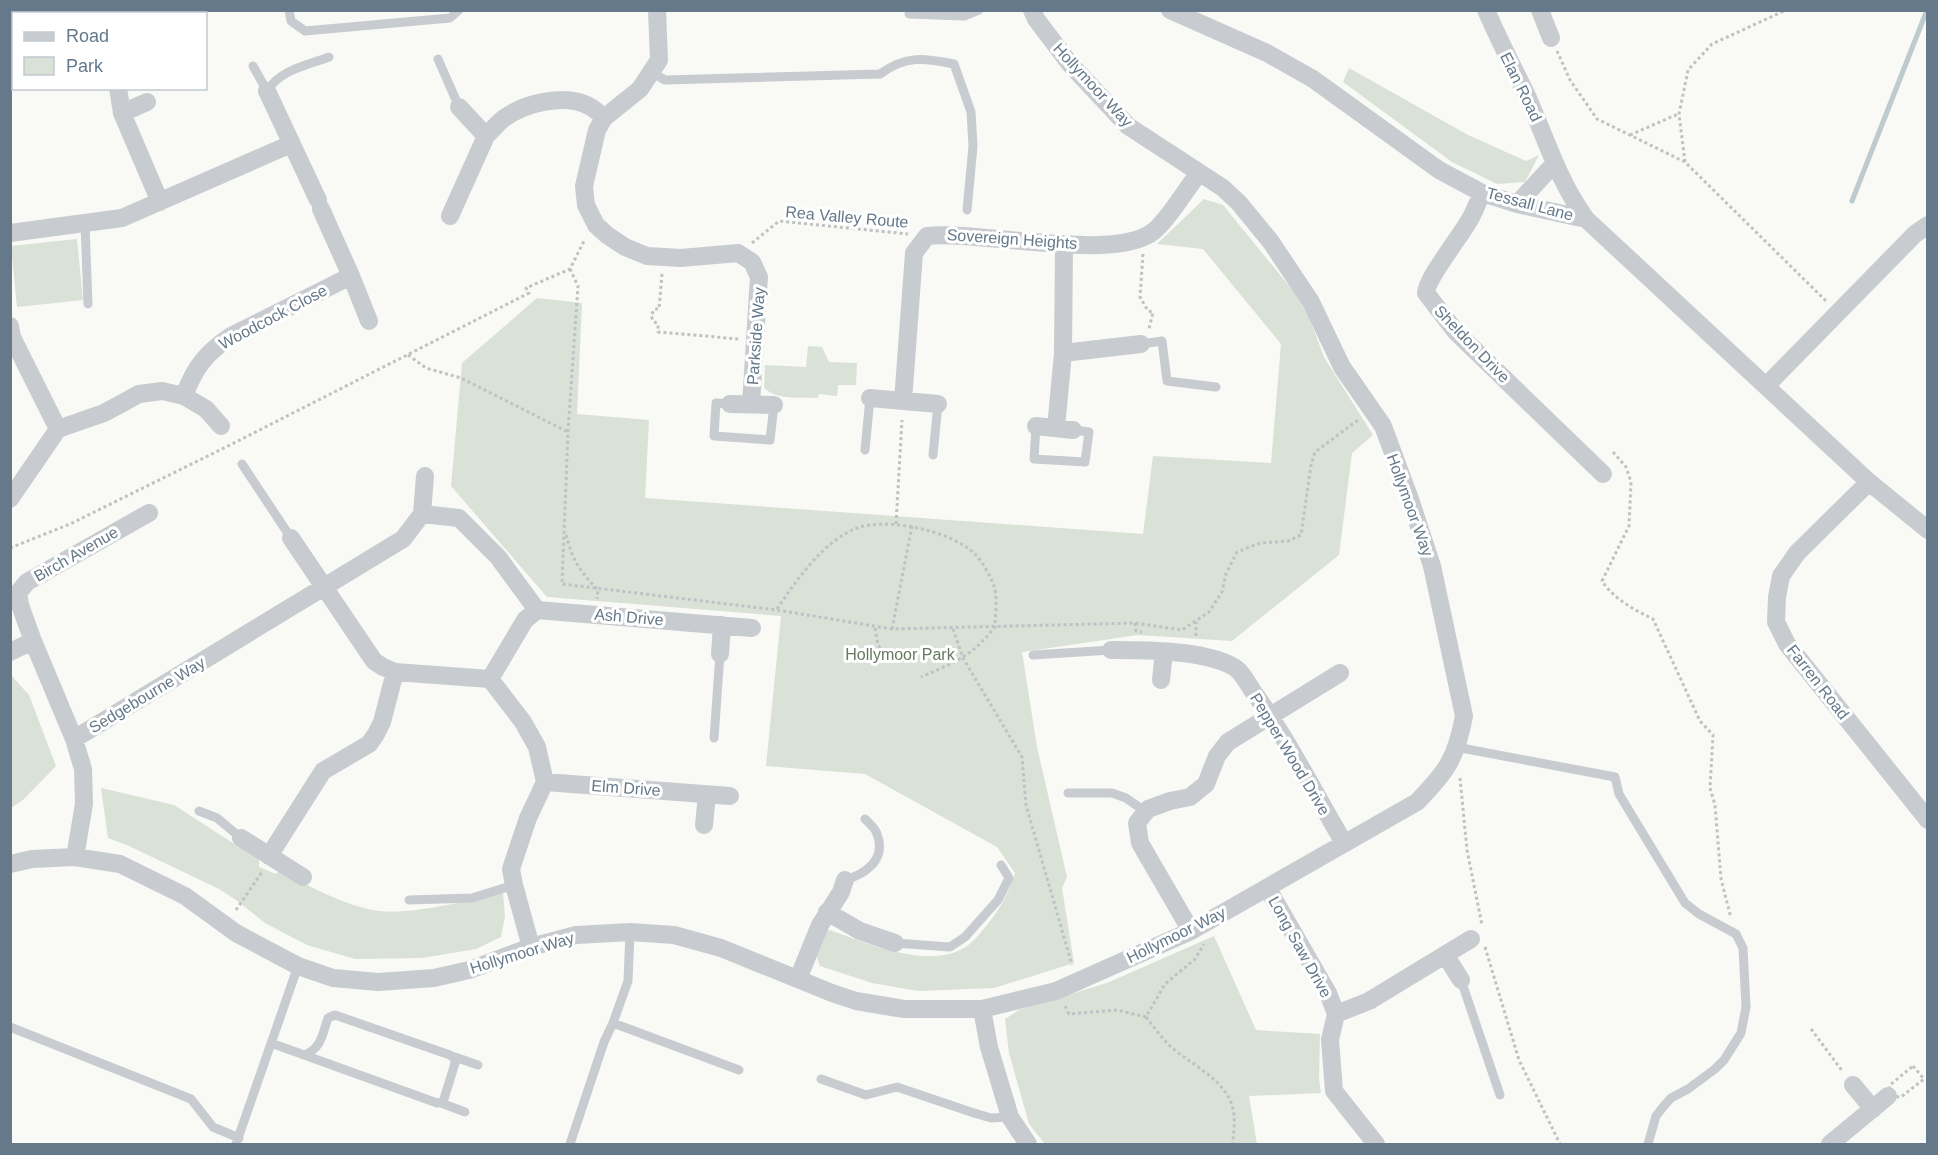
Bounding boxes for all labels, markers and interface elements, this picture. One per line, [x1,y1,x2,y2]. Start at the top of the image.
legend [12,12,207,90]
text: Road [66,26,109,46]
street label: Hollymoor Way [1050,40,1136,130]
street label: Elan Road [1497,50,1545,124]
text: Park [66,56,104,76]
street label: Tessall Lane [1485,184,1575,224]
street label: Rea Valley Route [785,203,909,231]
street label: Sovereign Heights [946,226,1078,252]
street label: Woodcock Close [216,281,330,353]
street label: Parkside Way [744,286,768,386]
street label: Sheldon Drive [1431,302,1513,386]
street label: Hollymoor Way [1384,451,1436,559]
street label: Birch Avenue [31,523,121,585]
street label: Ash Drive [594,606,664,628]
street label: Farren Road [1784,641,1852,723]
park label: Hollymoor Park [845,646,956,663]
street label: Sedgebourne Way [86,654,208,736]
street label: Pepper Wood Drive [1247,690,1333,818]
street label: Elm Drive [591,777,661,799]
street label: Long Saw Drive [1265,893,1335,1001]
street label: Hollymoor Way [1124,904,1228,966]
street label: Hollymoor Way [468,929,576,977]

